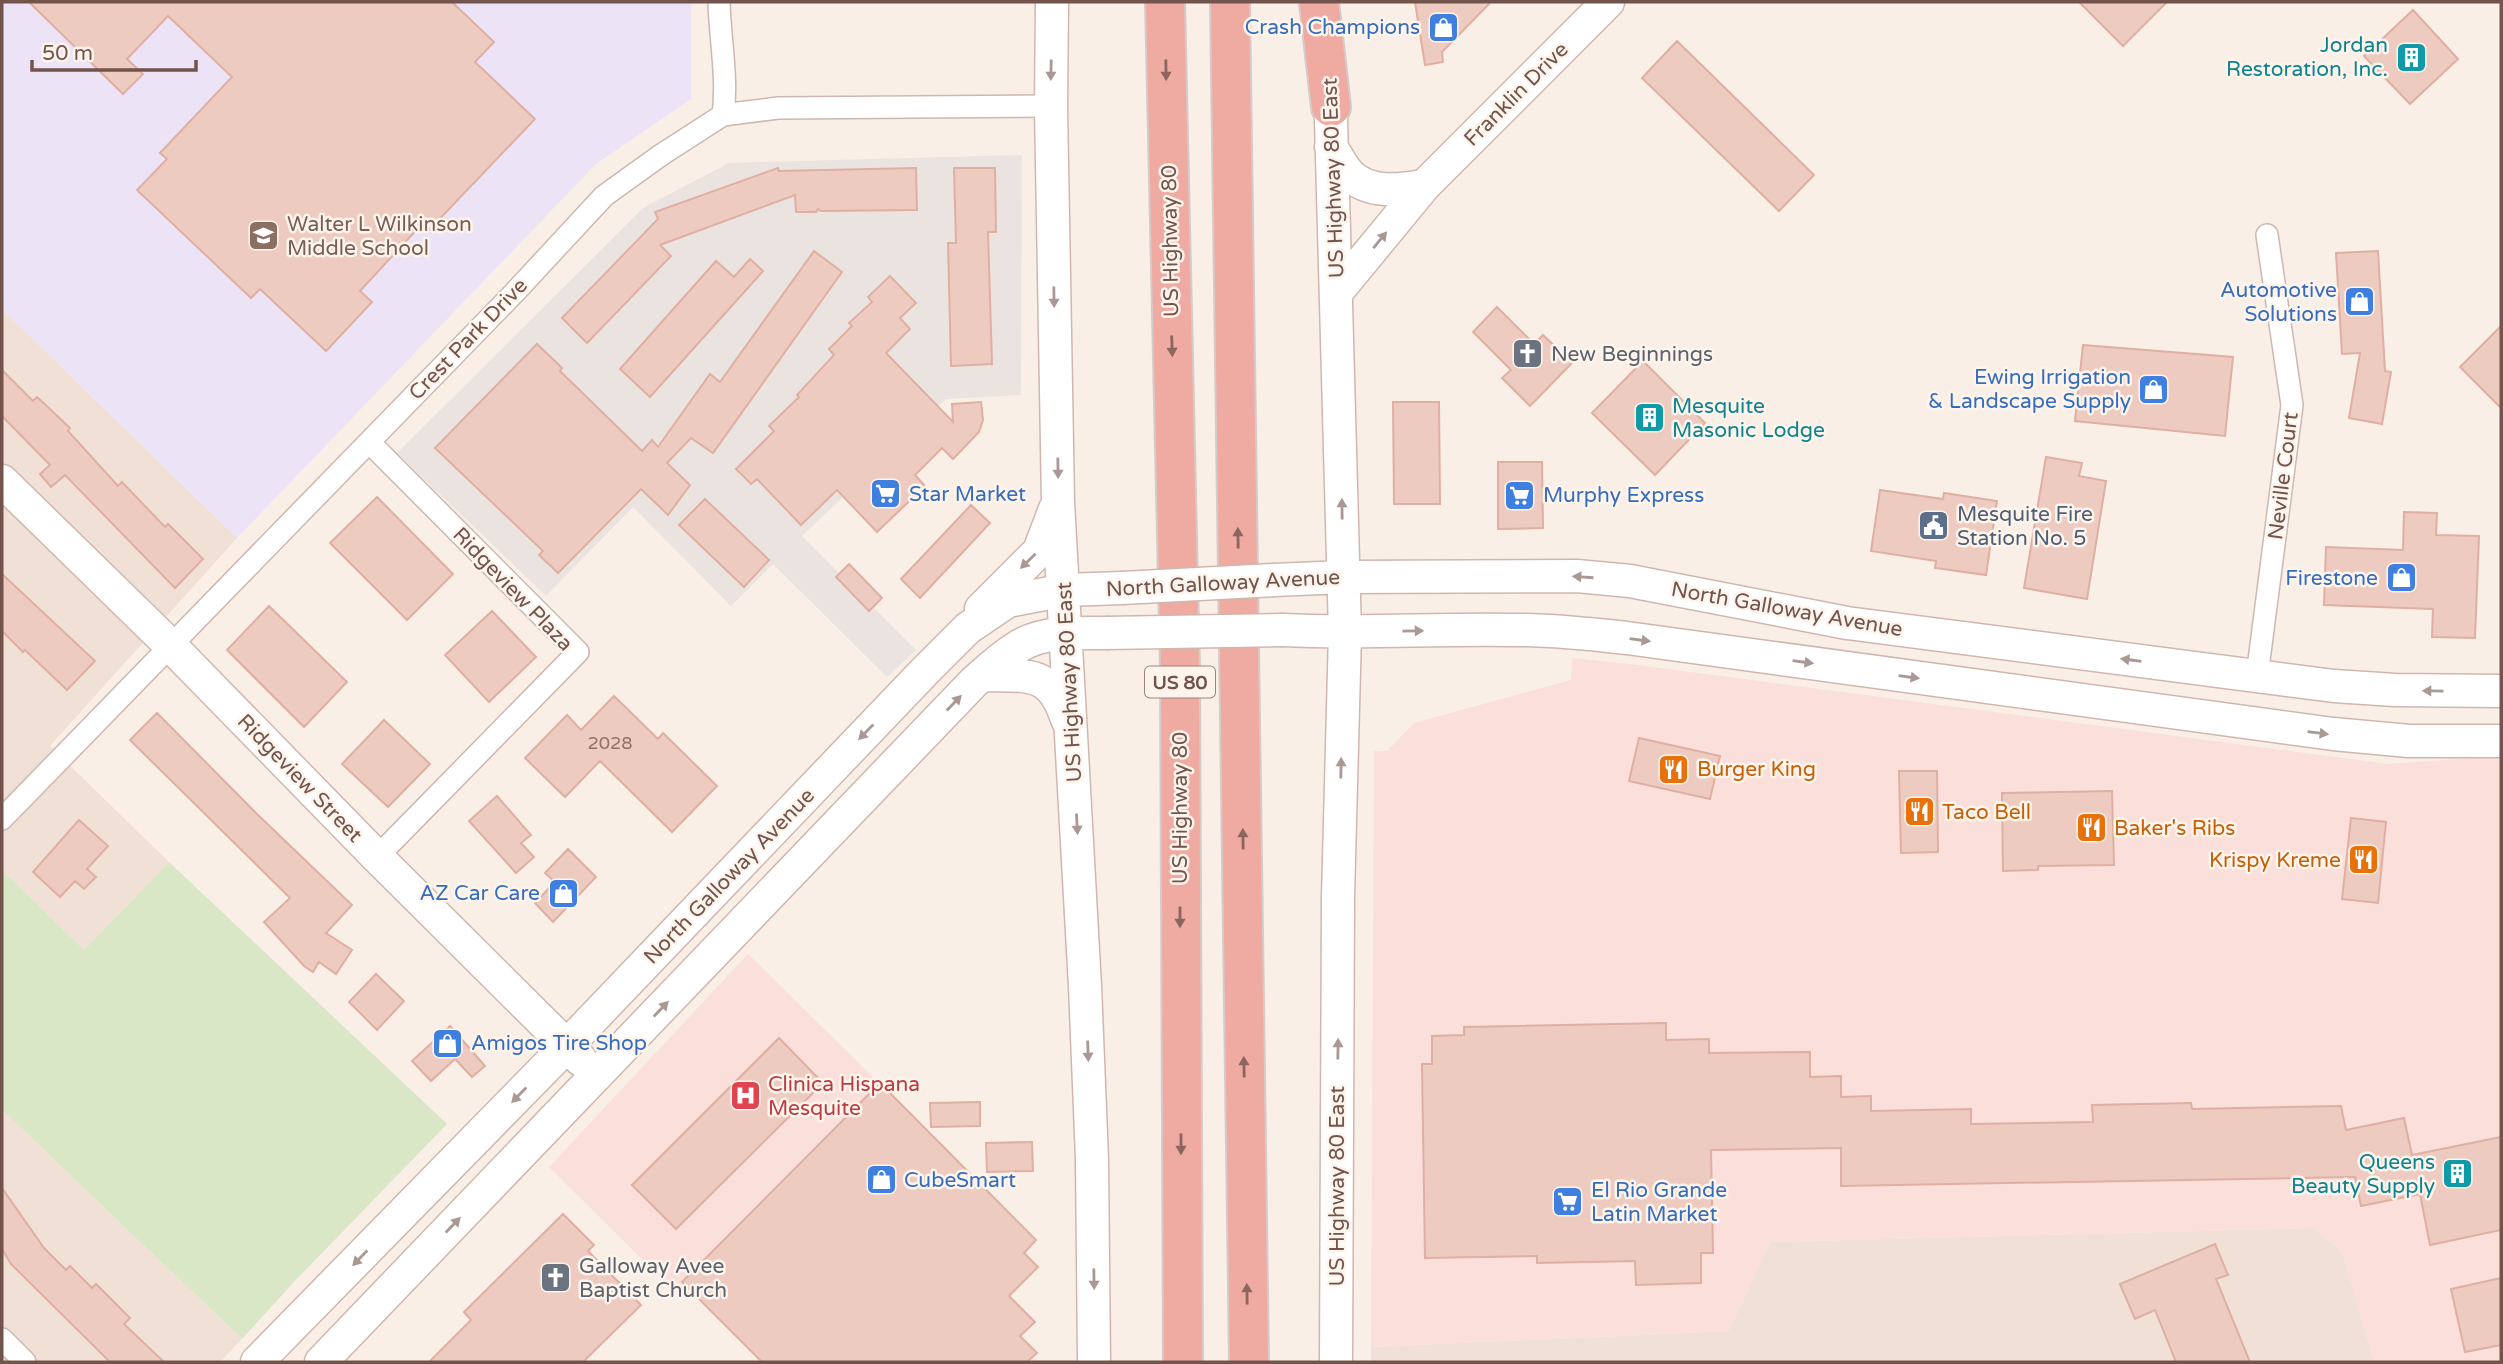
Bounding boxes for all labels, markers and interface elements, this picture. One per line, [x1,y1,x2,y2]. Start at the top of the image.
shop icon: Crash Champions [1426,10,1460,44]
place label: Crash Champions [1245,15,1420,40]
scale bar [32,28,196,72]
place label: Jordan Restoration, Inc. [2226,33,2388,82]
street label: Franklin Drive [1459,37,1574,152]
building icon: Jordan Restoration, Inc. [2394,40,2428,74]
text: 50 m [42,41,93,66]
one-way arrow [1045,59,1057,81]
one-way arrow [1161,59,1172,81]
street label: US Highway 80 East [1318,77,1349,279]
street label: US Highway 80 [1157,165,1184,317]
place label: Walter L Wilkinson Middle School [287,212,472,261]
school or university icon: Walter L Wilkinson Middle School [247,219,281,253]
one-way arrow [1372,231,1387,248]
street label: Crest Park Drive [404,273,533,405]
place label: Automotive Solutions [2220,278,2337,327]
shop icon: Automotive Solutions [2343,285,2377,319]
one-way arrow [1049,287,1060,309]
one-way arrow [1167,336,1178,358]
church icon: New Beginnings [1511,337,1545,371]
place label: New Beginnings [1551,342,1713,367]
place label: Ewing Irrigation & Landscape Supply [1928,365,2131,414]
shop icon: Ewing Irrigation & Landscape Supply [2137,372,2171,406]
place label: Mesquite Masonic Lodge [1672,394,1825,443]
building icon: Mesquite Masonic Lodge [1632,401,1666,435]
street label: Neville Court [2263,411,2304,541]
one-way arrow [1052,457,1064,479]
supermarket icon: Star Market [869,477,903,511]
supermarket icon: Murphy Express [1503,478,1537,512]
place label: Star Market [909,482,1026,507]
place label: Murphy Express [1543,483,1704,508]
one-way arrow [1337,498,1348,520]
place label: Mesquite Fire Station No. 5 [1957,502,2093,551]
public building icon: Mesquite Fire Station No. 5 [1917,509,1951,543]
street label: Ridgeview Plaza [447,522,578,656]
one-way arrow [1232,527,1244,549]
one-way arrow [1019,553,1036,570]
shop icon: Firestone [2384,561,2418,595]
street label: North Galloway Avenue [1105,565,1341,602]
place label: Firestone [2285,566,2378,591]
one-way arrow [1572,571,1594,582]
street label: North Galloway Avenue [1669,577,1905,642]
street label: US Highway 80 East [1052,581,1087,783]
one-way arrow [1402,626,1424,637]
one-way arrow [1629,635,1651,646]
one-way arrow [2120,654,2142,665]
one-way arrow [1792,657,1814,668]
road number: US 80 [1145,666,1215,698]
one-way arrow [1898,671,1920,682]
one-way arrow [2422,685,2444,697]
one-way arrow [946,695,962,712]
street label: Ridgeview Street [232,709,367,848]
one-way arrow [859,723,875,740]
one-way arrow [2307,727,2329,738]
house number: 2028 [587,732,633,754]
street label: US Highway 80 [1168,732,1193,884]
restaurant icon: Burger King [1657,752,1691,786]
one-way arrow [1335,756,1346,778]
place label: Burger King [1697,757,1816,782]
street label: North Galloway Avenue [639,783,820,969]
restaurant icon: Taco Bell [1902,795,1936,829]
place label: Taco Bell [1942,800,2031,825]
restaurant icon: Baker's Ribs [2074,811,2108,845]
one-way arrow [1071,813,1082,835]
place label: Baker's Ribs [2114,816,2235,841]
one-way arrow [1237,828,1249,850]
restaurant icon: Krispy Kreme [2347,843,2381,877]
place label: Krispy Kreme [2209,848,2341,873]
shop icon: AZ Car Care [546,876,580,910]
place label: AZ Car Care [420,881,540,906]
one-way arrow [1174,906,1186,928]
one-way arrow [653,1001,669,1018]
shop icon: Amigos Tire Shop [431,1026,465,1060]
place label: Amigos Tire Shop [471,1031,647,1056]
one-way arrow [1332,1038,1344,1060]
one-way arrow [1082,1040,1093,1062]
one-way arrow [1238,1055,1250,1077]
place label: Clinica Hispana Mesquite [768,1072,920,1121]
hospital icon: Clinica Hispana Mesquite [728,1079,762,1113]
one-way arrow [511,1086,527,1103]
street label: US Highway 80 East [1325,1086,1350,1286]
one-way arrow [1175,1134,1187,1156]
place label: Queens Beauty Supply [2291,1150,2435,1199]
building icon: Queens Beauty Supply [2441,1157,2475,1191]
shop icon: CubeSmart [864,1163,898,1197]
place label: CubeSmart [904,1168,1016,1193]
place label: El Rio Grande Latin Market [1591,1178,1727,1227]
supermarket icon: El Rio Grande Latin Market [1551,1185,1585,1219]
one-way arrow [445,1217,461,1234]
one-way arrow [351,1249,368,1266]
place label: Galloway Avee Baptist Church [579,1254,727,1303]
church icon: Galloway Avee Baptist Church [539,1261,573,1295]
one-way arrow [1088,1268,1099,1290]
one-way arrow [1241,1283,1253,1305]

